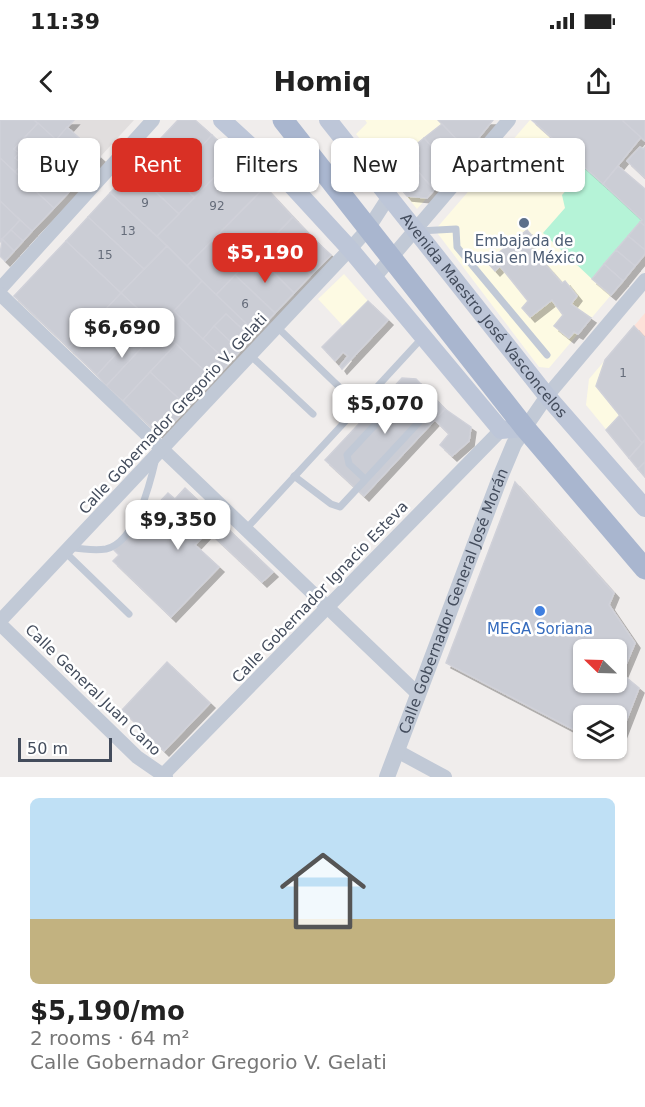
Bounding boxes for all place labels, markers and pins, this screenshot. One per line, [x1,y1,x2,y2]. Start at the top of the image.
marker: Embajada de Rusia en México [517,216,531,230]
place label: Embajada de Rusia en México [463,232,585,267]
pin: $5,190 [216,233,314,284]
pin: $6,690 [73,308,171,359]
pin: $5,070 [336,384,434,435]
pin: $9,350 [129,500,227,551]
marker: MEGA Soriana [533,604,547,618]
place label: MEGA Soriana [487,620,593,638]

